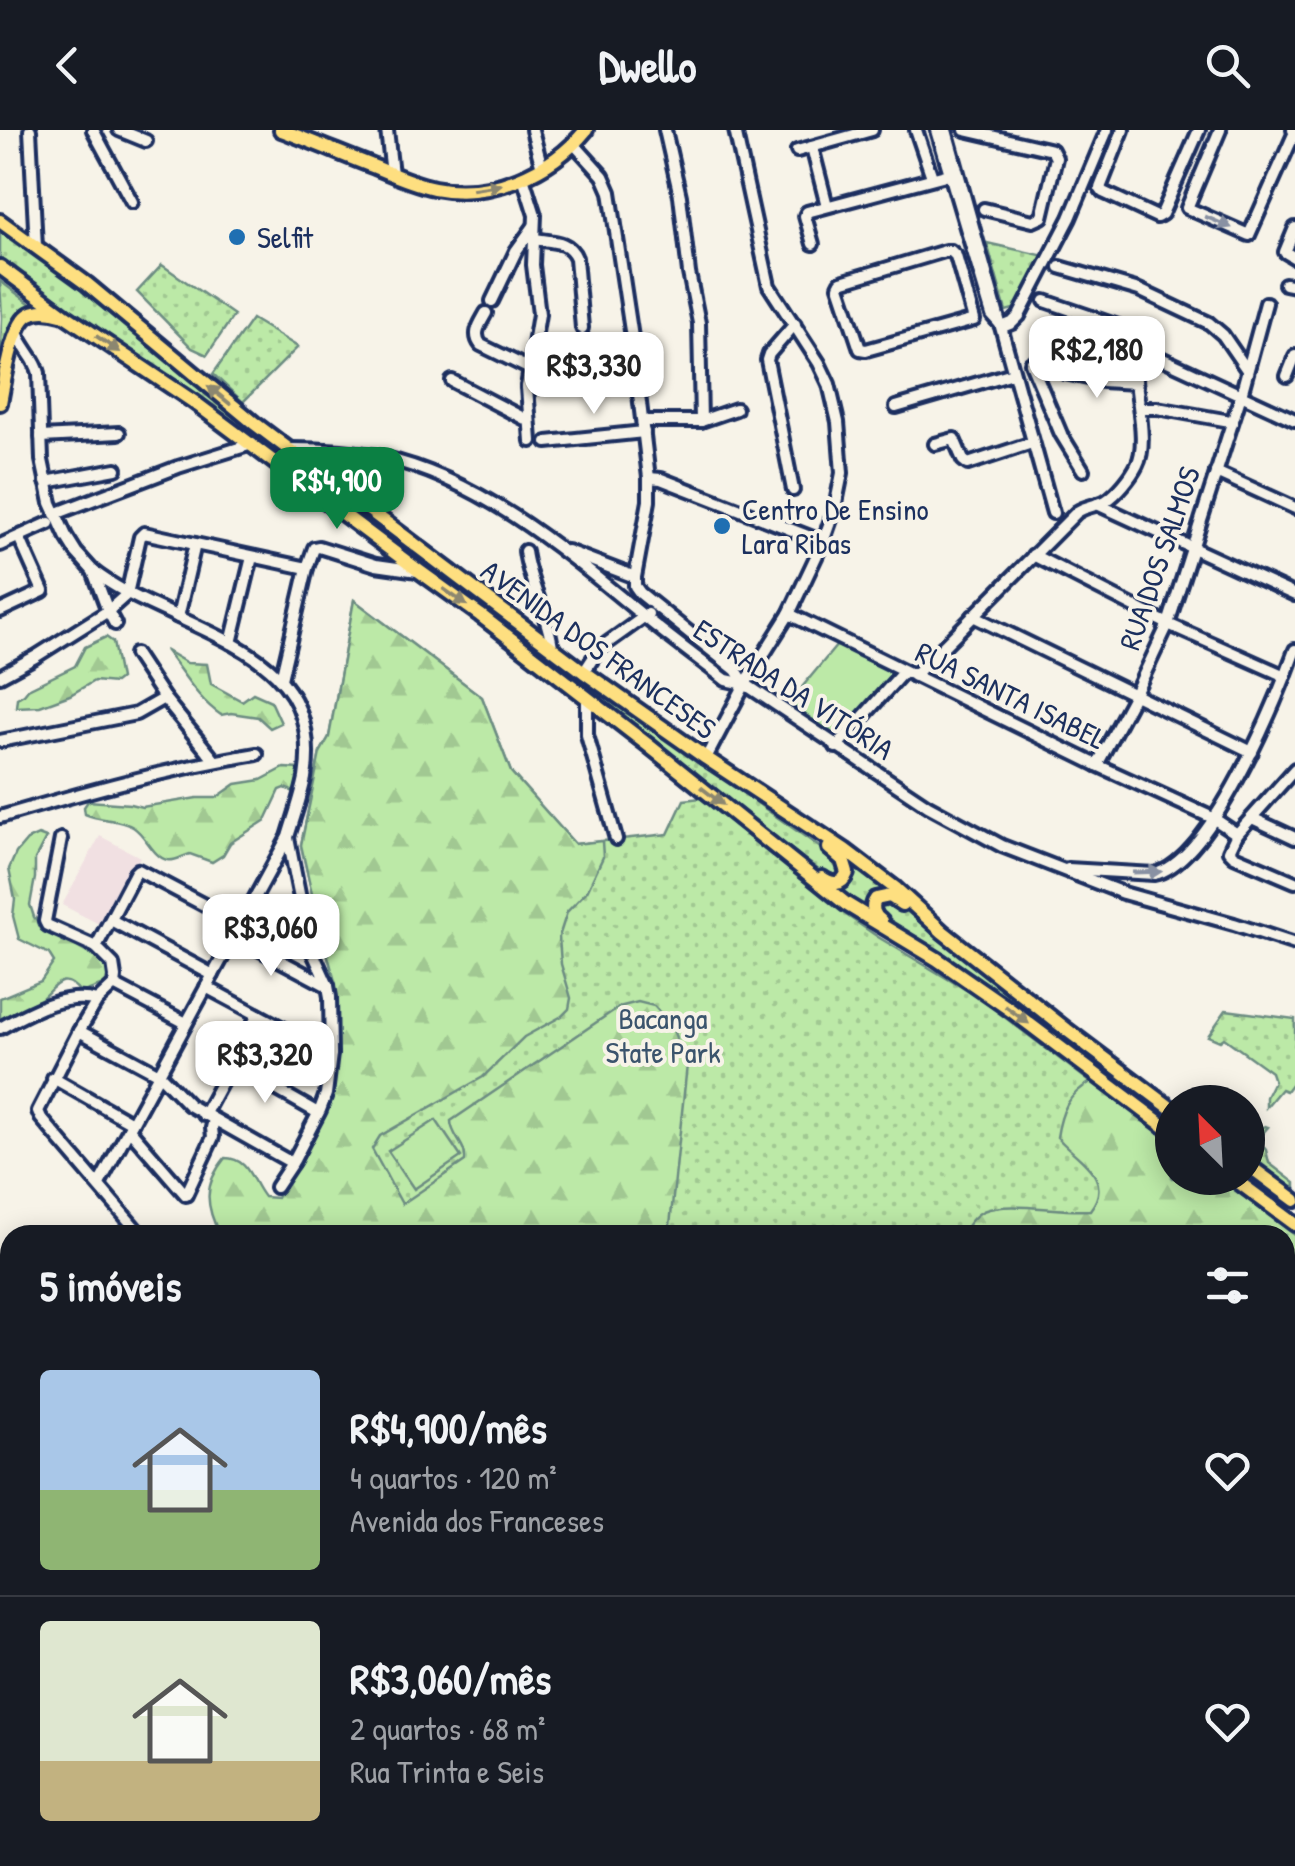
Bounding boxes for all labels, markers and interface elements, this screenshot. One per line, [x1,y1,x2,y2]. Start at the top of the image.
text: Dwello [599,35,696,96]
icon: back [40,38,95,93]
icon: search [1200,38,1255,93]
one-way arrow [472,179,503,194]
one-way arrow [1203,214,1233,230]
place label: Selfit [257,217,314,257]
marker: Selfit [226,226,248,248]
pin: R$2,180 [1005,316,1189,401]
text: R$2,180 [1051,327,1143,370]
pin: R$3,330 [502,332,686,417]
one-way arrow [94,334,122,353]
text: R$3,330 [547,343,641,386]
one-way arrow [206,385,231,406]
pin: R$4,900 [245,447,429,532]
text: R$4,900 [292,458,382,501]
street label: RUA DOS SALMOS [1109,461,1209,655]
place label: Centro De Ensino Lara Ribas [742,489,929,563]
marker: Centro De Ensino Lara Ribas [711,515,733,537]
street label: AVENIDA DOS FRANCESES [474,550,725,748]
one-way arrow [442,587,469,606]
street label: ESTRADA DA VITÓRIA [686,609,902,769]
street label: RUA SANTA ISABEL [909,632,1113,758]
one-way arrow [699,786,725,806]
one-way arrow [1132,864,1164,880]
pin: R$3,060 [179,894,363,979]
text: R$3,060 [225,905,318,948]
park label: Bacanga State Park [605,998,721,1072]
one-way arrow [1004,1005,1030,1024]
pin: R$3,320 [173,1021,357,1106]
text: R$3,320 [217,1032,313,1075]
north arrow [1155,1085,1265,1195]
map controls [1155,1085,1265,1195]
text: 5 imóveis [40,1257,181,1314]
icon: filters [1200,1258,1255,1313]
text: R$4,900/mês [350,1399,547,1456]
icon: home [120,1410,240,1530]
icon: heart [1200,1443,1255,1498]
text: 4 quartos · 120 m² [350,1456,557,1499]
text: Avenida dos Franceses [350,1499,604,1542]
text: R$3,060/mês [350,1650,551,1707]
icon: home [120,1661,240,1781]
icon: heart [1200,1694,1255,1749]
text: 2 quartos · 68 m² [350,1707,545,1750]
text: Rua Trinta e Seis [350,1750,544,1793]

